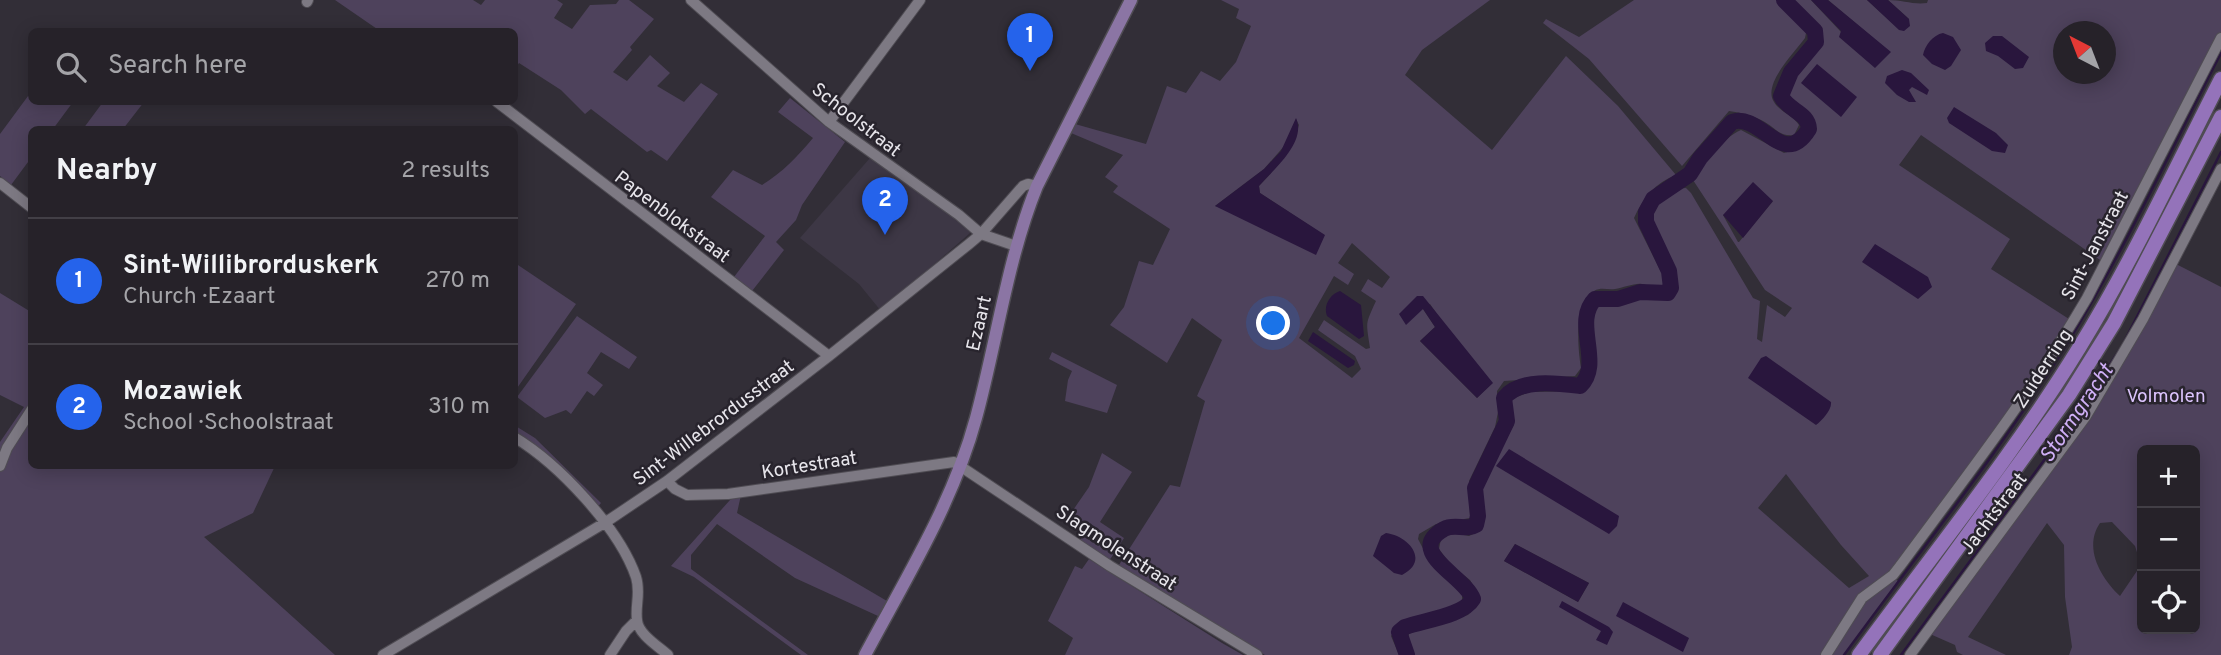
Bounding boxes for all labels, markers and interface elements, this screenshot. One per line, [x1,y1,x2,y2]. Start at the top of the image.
pin: 1 [1007,13,1053,71]
north arrow [2053,21,2116,84]
search box [28,28,518,105]
icon: search [52,48,90,86]
text: Search here [108,50,247,83]
street label: Schoolstraat [806,78,905,163]
text: Nearby [56,153,157,190]
text: 2 results [401,157,490,186]
street label: Papenblokstraat [609,166,735,269]
pin: 2 [862,177,908,235]
street label: Sint-Janstraat [2057,187,2135,305]
text: Sint-Willibrorduskerk [123,250,379,283]
text: 1 [74,267,84,296]
text: 270 m [425,267,490,296]
text: Church · Ezaart [123,283,276,312]
street label: Ezaart [962,293,998,354]
your location [1256,306,1290,340]
street label: Zuiderring [2009,325,2078,413]
street label: Sint-Willebrordusstraat [629,355,800,492]
water label: Stormgracht [2034,358,2121,469]
text: Mozawiek [123,376,243,409]
park label: Volmolen [2126,385,2206,409]
text: 2 [72,393,86,422]
text: 310 m [428,393,490,422]
text: School · Schoolstraat [123,409,334,438]
map controls [2137,445,2200,634]
button: + [2137,445,2200,508]
street label: Kortestraat [760,447,859,485]
street label: Jachtstraat [1956,468,2033,560]
street label: Slagmolenstraat [1051,501,1181,597]
button: − [2137,508,2200,571]
button: locate [2137,571,2200,634]

